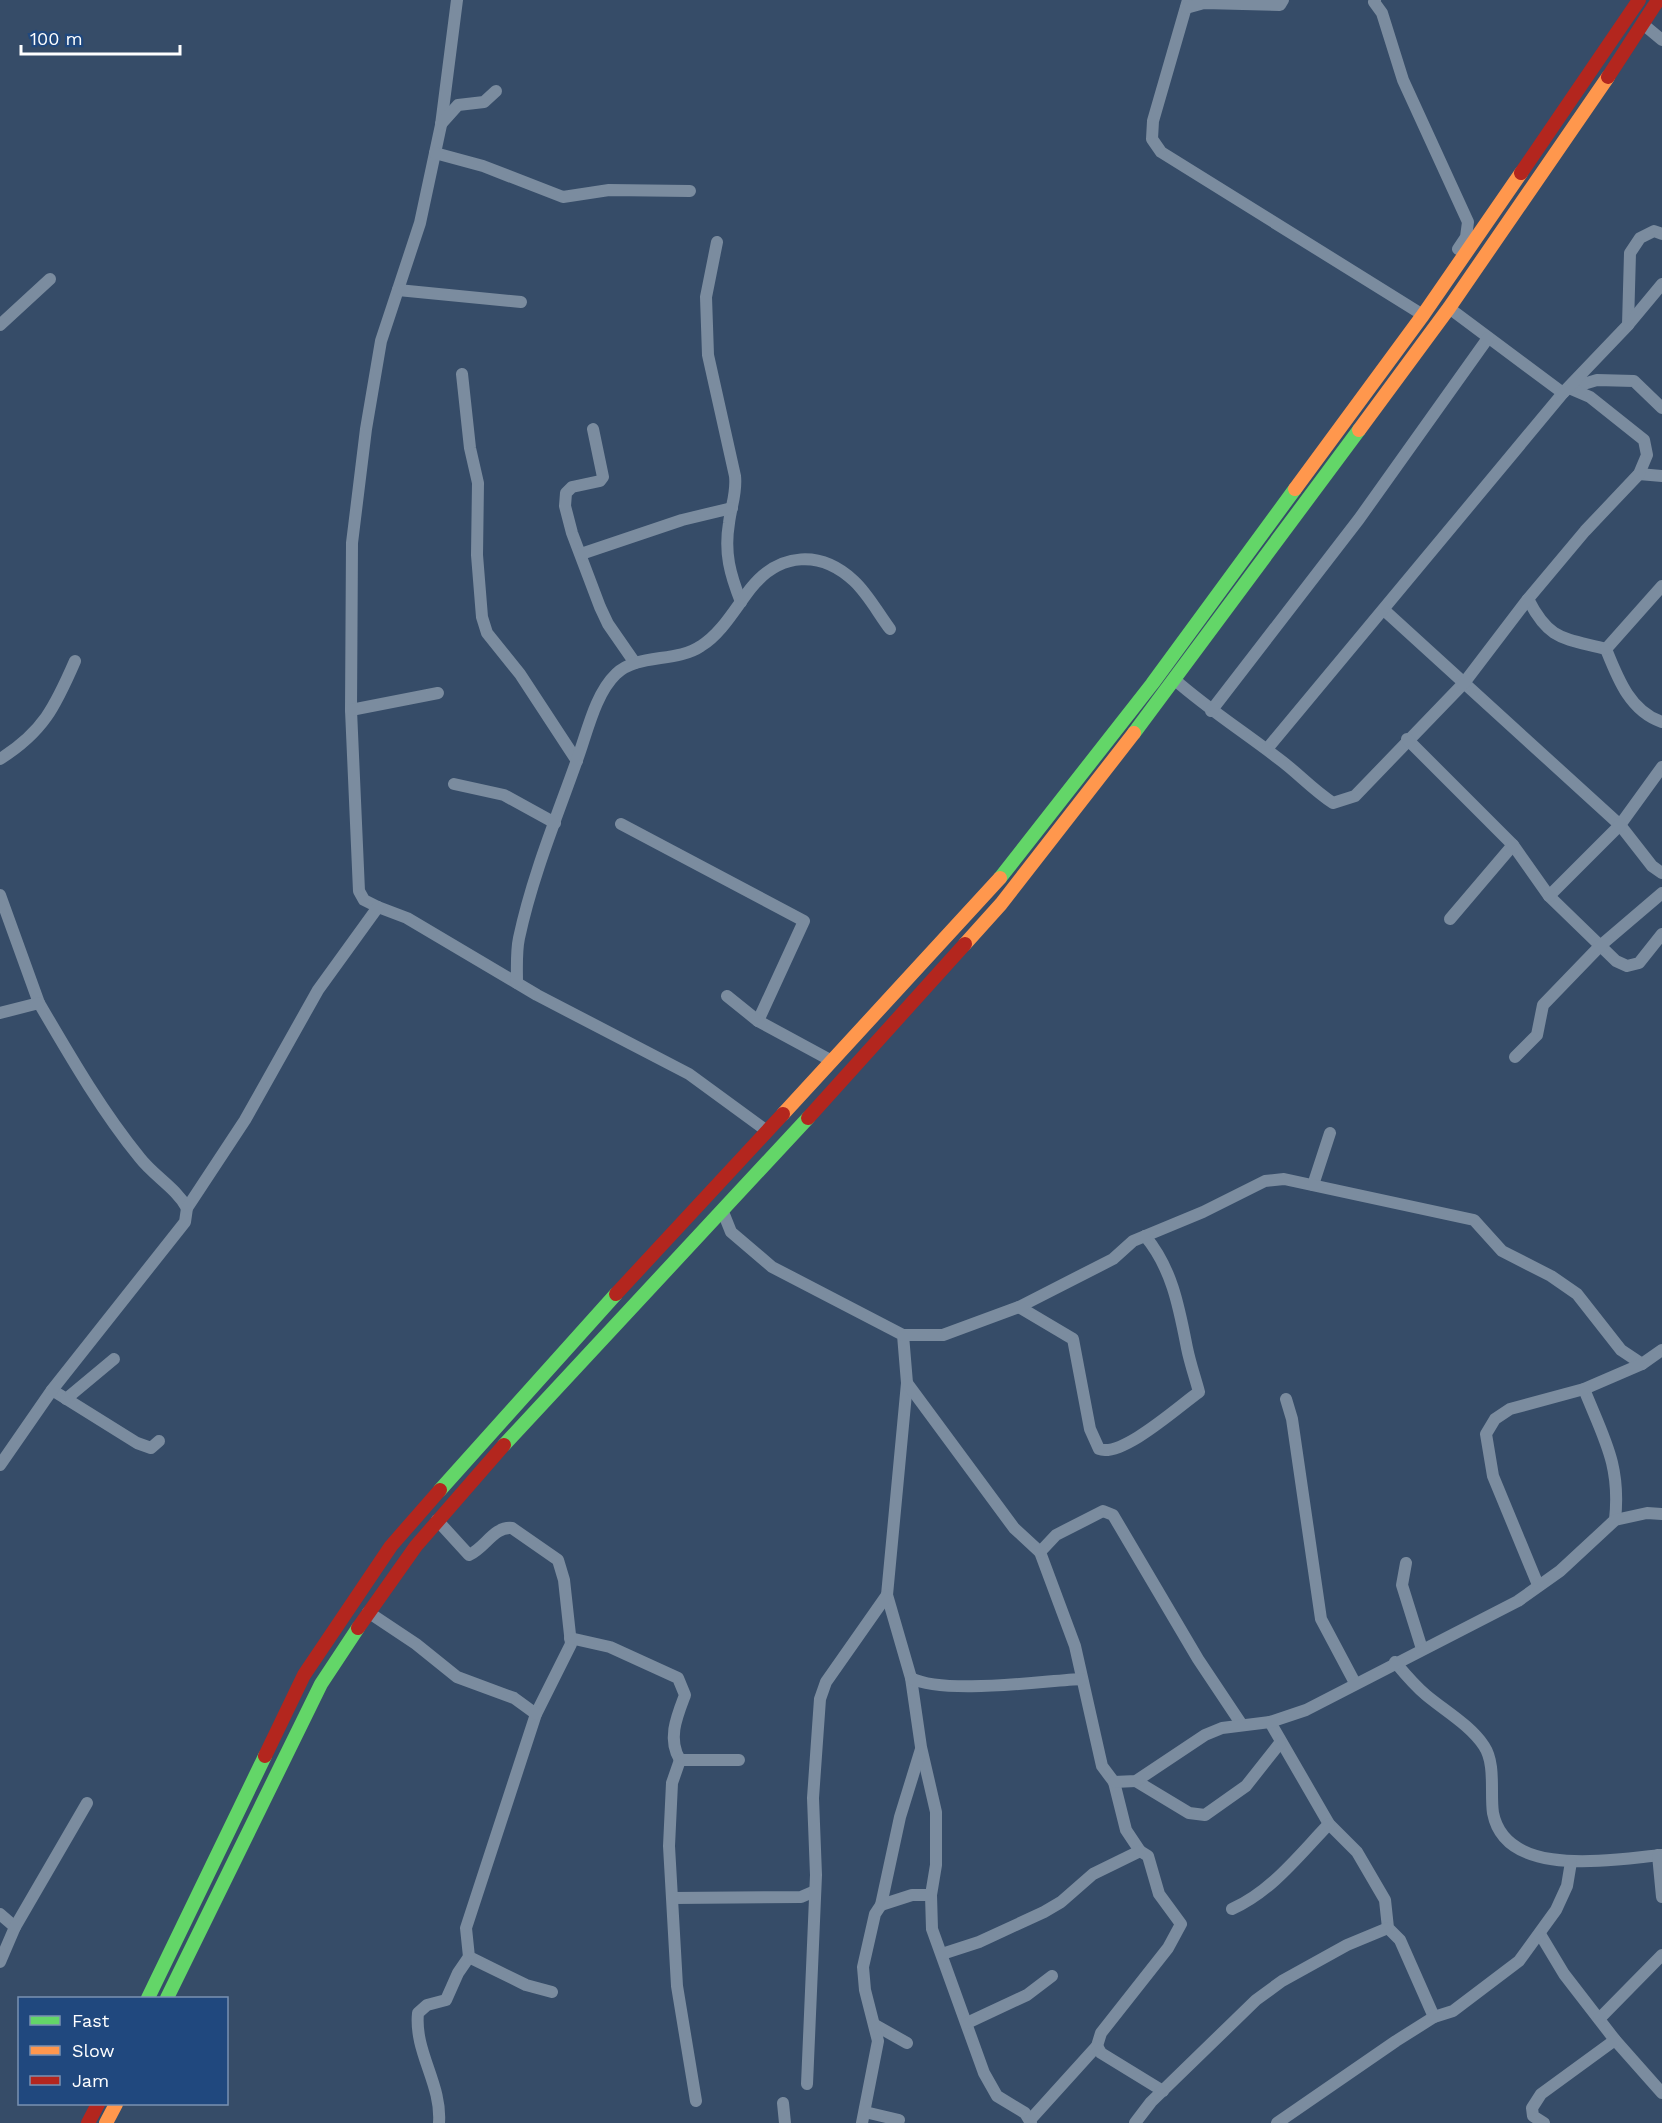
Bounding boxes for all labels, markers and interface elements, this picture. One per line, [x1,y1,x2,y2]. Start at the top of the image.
scale bar [21,18,180,56]
text: 100 m [30,28,83,49]
legend [18,1997,228,2105]
text: Fast [72,2010,110,2031]
text: Slow [72,2040,115,2061]
text: Jam [72,2070,109,2091]

